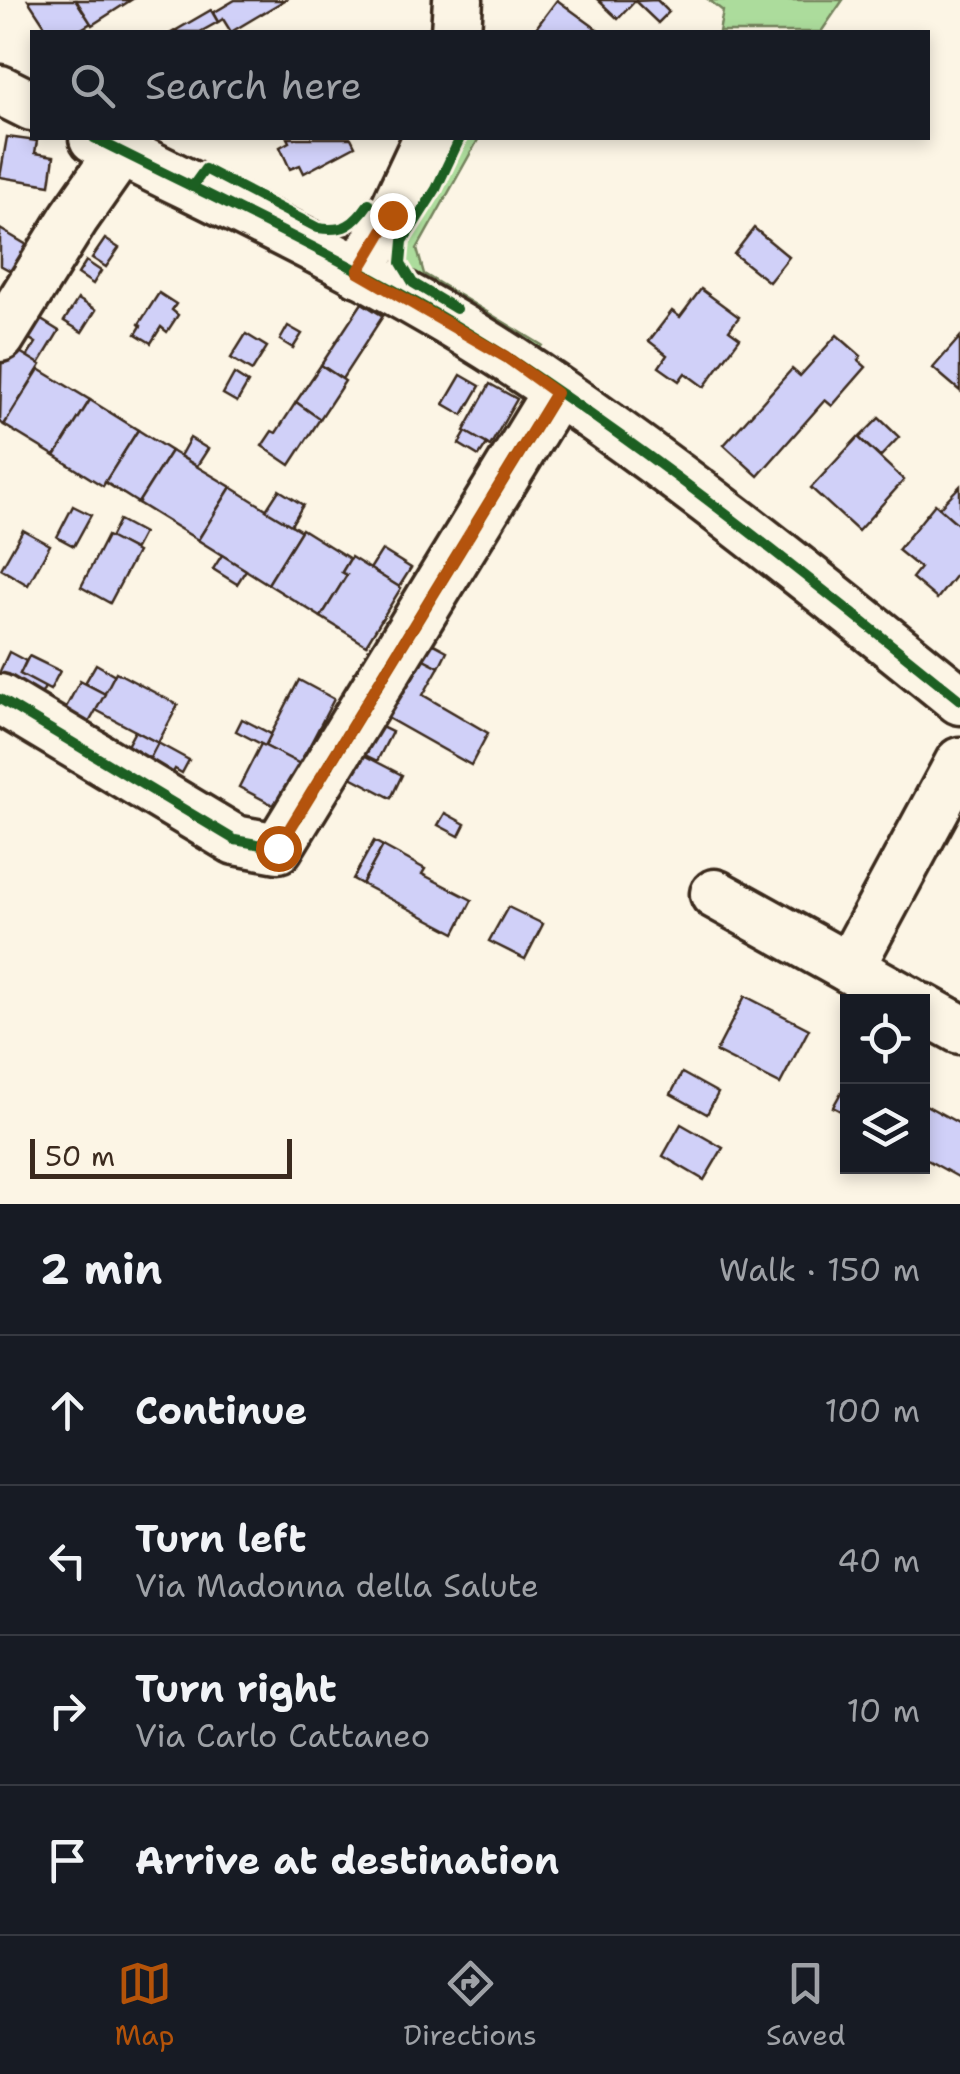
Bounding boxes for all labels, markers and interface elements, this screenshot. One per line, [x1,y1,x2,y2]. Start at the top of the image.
search box [30,30,930,140]
icon: search [65,58,120,113]
text: Search here [145,60,362,111]
route end [370,193,416,239]
route start [256,826,302,872]
map controls [840,994,930,1174]
button: locate [840,994,930,1084]
button: layers [840,1084,930,1174]
scale bar [30,1134,292,1178]
text: 50 m [45,1137,115,1175]
text: 2 min [40,1241,162,1297]
text: Walk · 150 m [719,1248,920,1291]
icon: ahead [40,1383,95,1438]
text: Continue [135,1385,307,1436]
text: 100 m [824,1389,920,1432]
text: Turn left [135,1513,307,1564]
icon: left [40,1533,95,1588]
text: 40 m [837,1539,920,1582]
text: Via Madonna della Salute [135,1564,539,1607]
text: Turn right [135,1663,337,1714]
icon: right [40,1683,95,1738]
text: 10 m [847,1689,920,1732]
text: Via Carlo Cattaneo [135,1714,430,1757]
icon: arrive [40,1833,95,1888]
text: Arrive at destination [135,1835,559,1886]
tab: Map [115,1956,174,2054]
tab: Directions [403,1956,537,2054]
tab: Saved [766,1956,845,2054]

